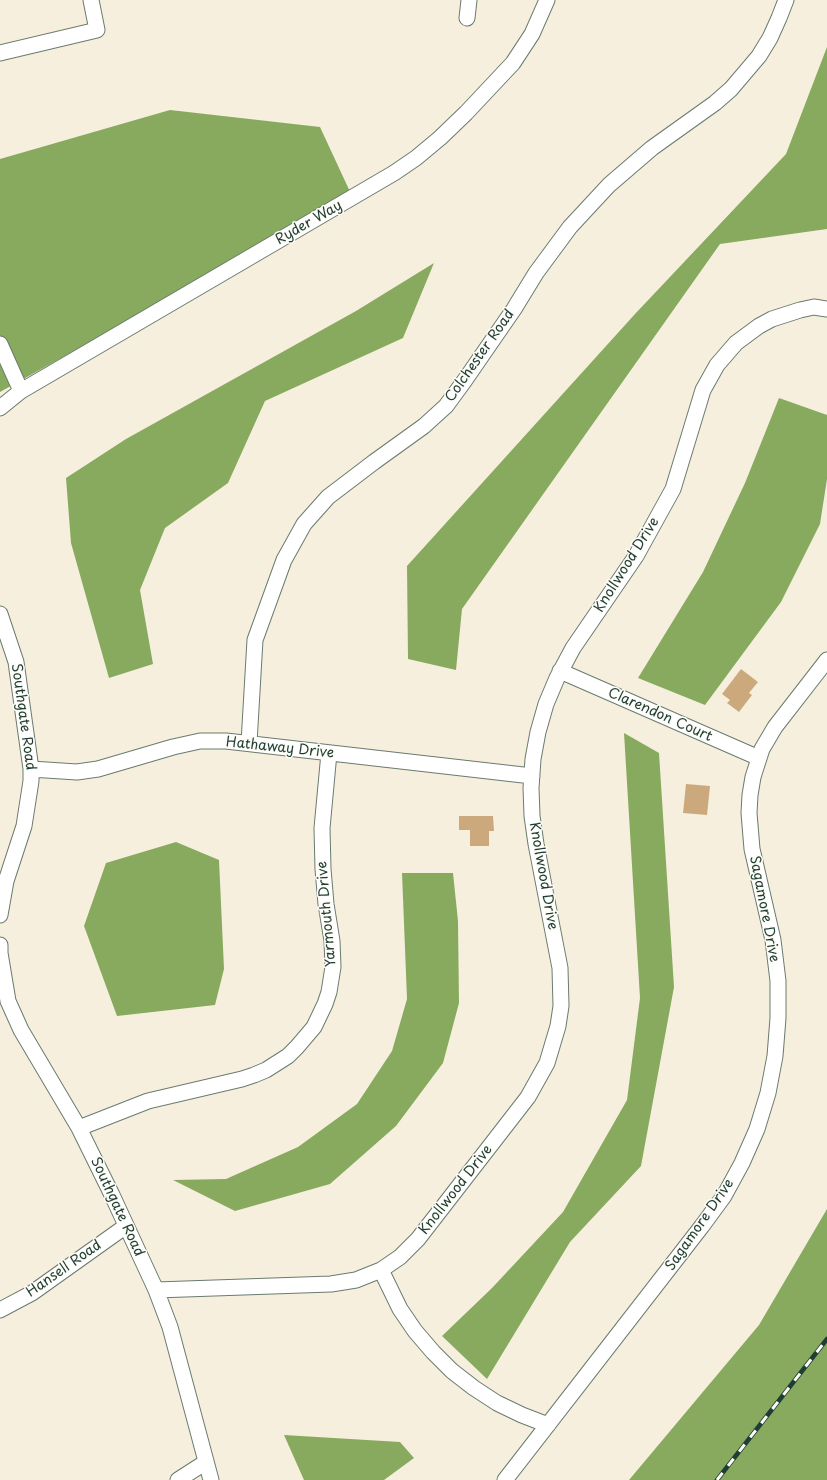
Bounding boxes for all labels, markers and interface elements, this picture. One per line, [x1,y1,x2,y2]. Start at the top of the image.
street label: Ryder Way [273,197,345,249]
street label: Colchester Road [442,307,518,405]
street label: Knollwood Drive [591,514,663,616]
street label: Southgate Road [7,663,39,771]
street label: Clarendon Court [605,684,715,746]
street label: Hathaway Drive [225,734,335,762]
street label: Knollwood Drive [525,821,561,931]
street label: Sagamore Drive [745,854,783,964]
street label: Yarmouth Drive [314,861,340,967]
street label: Knollwood Drive [416,1142,496,1238]
street label: Southgate Road [87,1155,147,1259]
street label: Sagamore Drive [662,1176,738,1274]
street label: Hansell Road [23,1237,105,1301]

